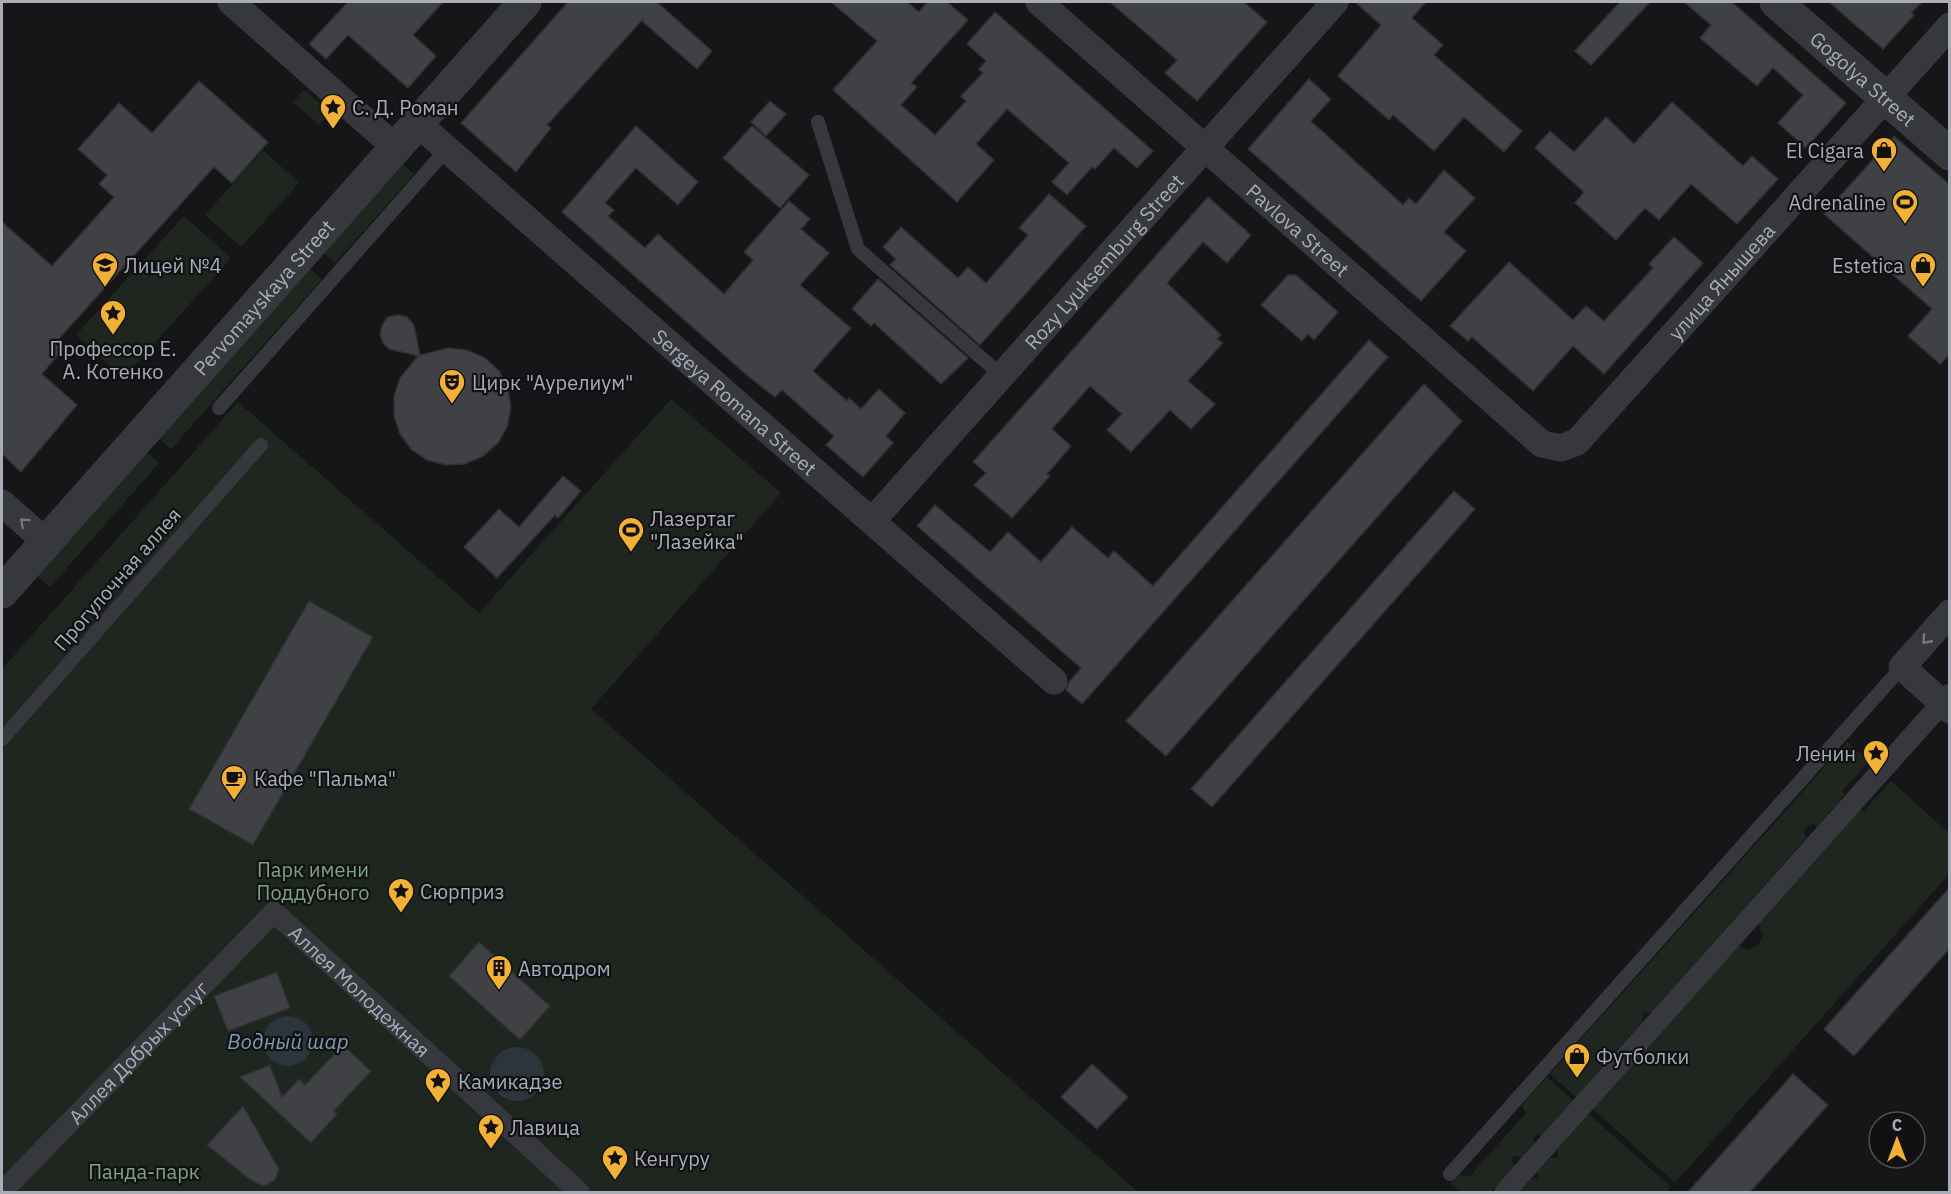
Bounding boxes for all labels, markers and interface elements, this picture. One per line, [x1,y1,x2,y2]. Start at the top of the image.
street label: Gogolya Street [1805,25,1922,132]
place icon: С. Д. Роман [318,92,348,130]
place label: С. Д. Роман [352,94,459,121]
shop icon: El Cigara [1869,135,1899,173]
place label: El Cigara [1786,137,1864,164]
street label: Rozy Lyuksemburg Street [1018,168,1189,355]
street label: Pavlova Street [1241,177,1355,282]
sports icon: Аdrenaline [1890,187,1920,225]
place label: Аdrenaline [1789,189,1886,216]
street label: Pervomayskaya Street [187,213,340,381]
street label: улица Янышева [1662,217,1781,345]
school or university icon: Лицей №4 [90,250,120,288]
shop icon: Estetica [1908,250,1938,288]
place label: Лицей №4 [124,252,221,279]
place label: Estetica [1832,252,1904,279]
place icon: Профессор Е. А. Котенко [98,298,128,336]
street label: Sergeya Romana Street [647,323,823,481]
place label: Профессор Е. А. Котенко [49,335,177,385]
theatre icon: Цирк "Аурелиум" [437,367,467,405]
place label: Цирк "Аурелиум" [472,369,633,396]
street label: Прогулочная аллея [47,502,187,656]
place label: Лазертаг "Лазейка" [650,505,744,555]
sports icon: Лазертаг "Лазейка" [616,515,646,553]
one-way arrow [20,518,31,529]
one-way arrow [1922,633,1933,644]
place icon: Ленин [1861,738,1891,776]
place label: Ленин [1796,740,1856,767]
cafe icon: Кафе "Пальма" [219,763,249,801]
place label: Кафе "Пальма" [254,765,396,792]
park label: Парк имени Поддубного [257,856,369,906]
place icon: Сюрприз [386,876,416,914]
place label: Сюрприз [420,878,504,905]
street label: Аллея Молодежная [283,919,437,1063]
building icon: Автодром [484,953,514,991]
place label: Автодром [518,955,611,982]
street label: Аллея Добрых услуг [62,974,214,1130]
water label: Водный шар [227,1027,349,1055]
shop icon: Футболки [1562,1041,1592,1079]
place label: Футболки [1596,1043,1689,1070]
place icon: Камикадзе [423,1066,453,1104]
place label: Камикадзе [458,1068,562,1095]
north arrow [1867,1110,1927,1170]
place icon: Лавица [476,1112,506,1150]
place label: Лавица [510,1114,580,1141]
text: С [1892,1115,1902,1135]
place icon: Кенгуру [600,1143,630,1181]
place label: Кенгуру [634,1145,710,1172]
park label: Панда-парк [88,1158,200,1185]

